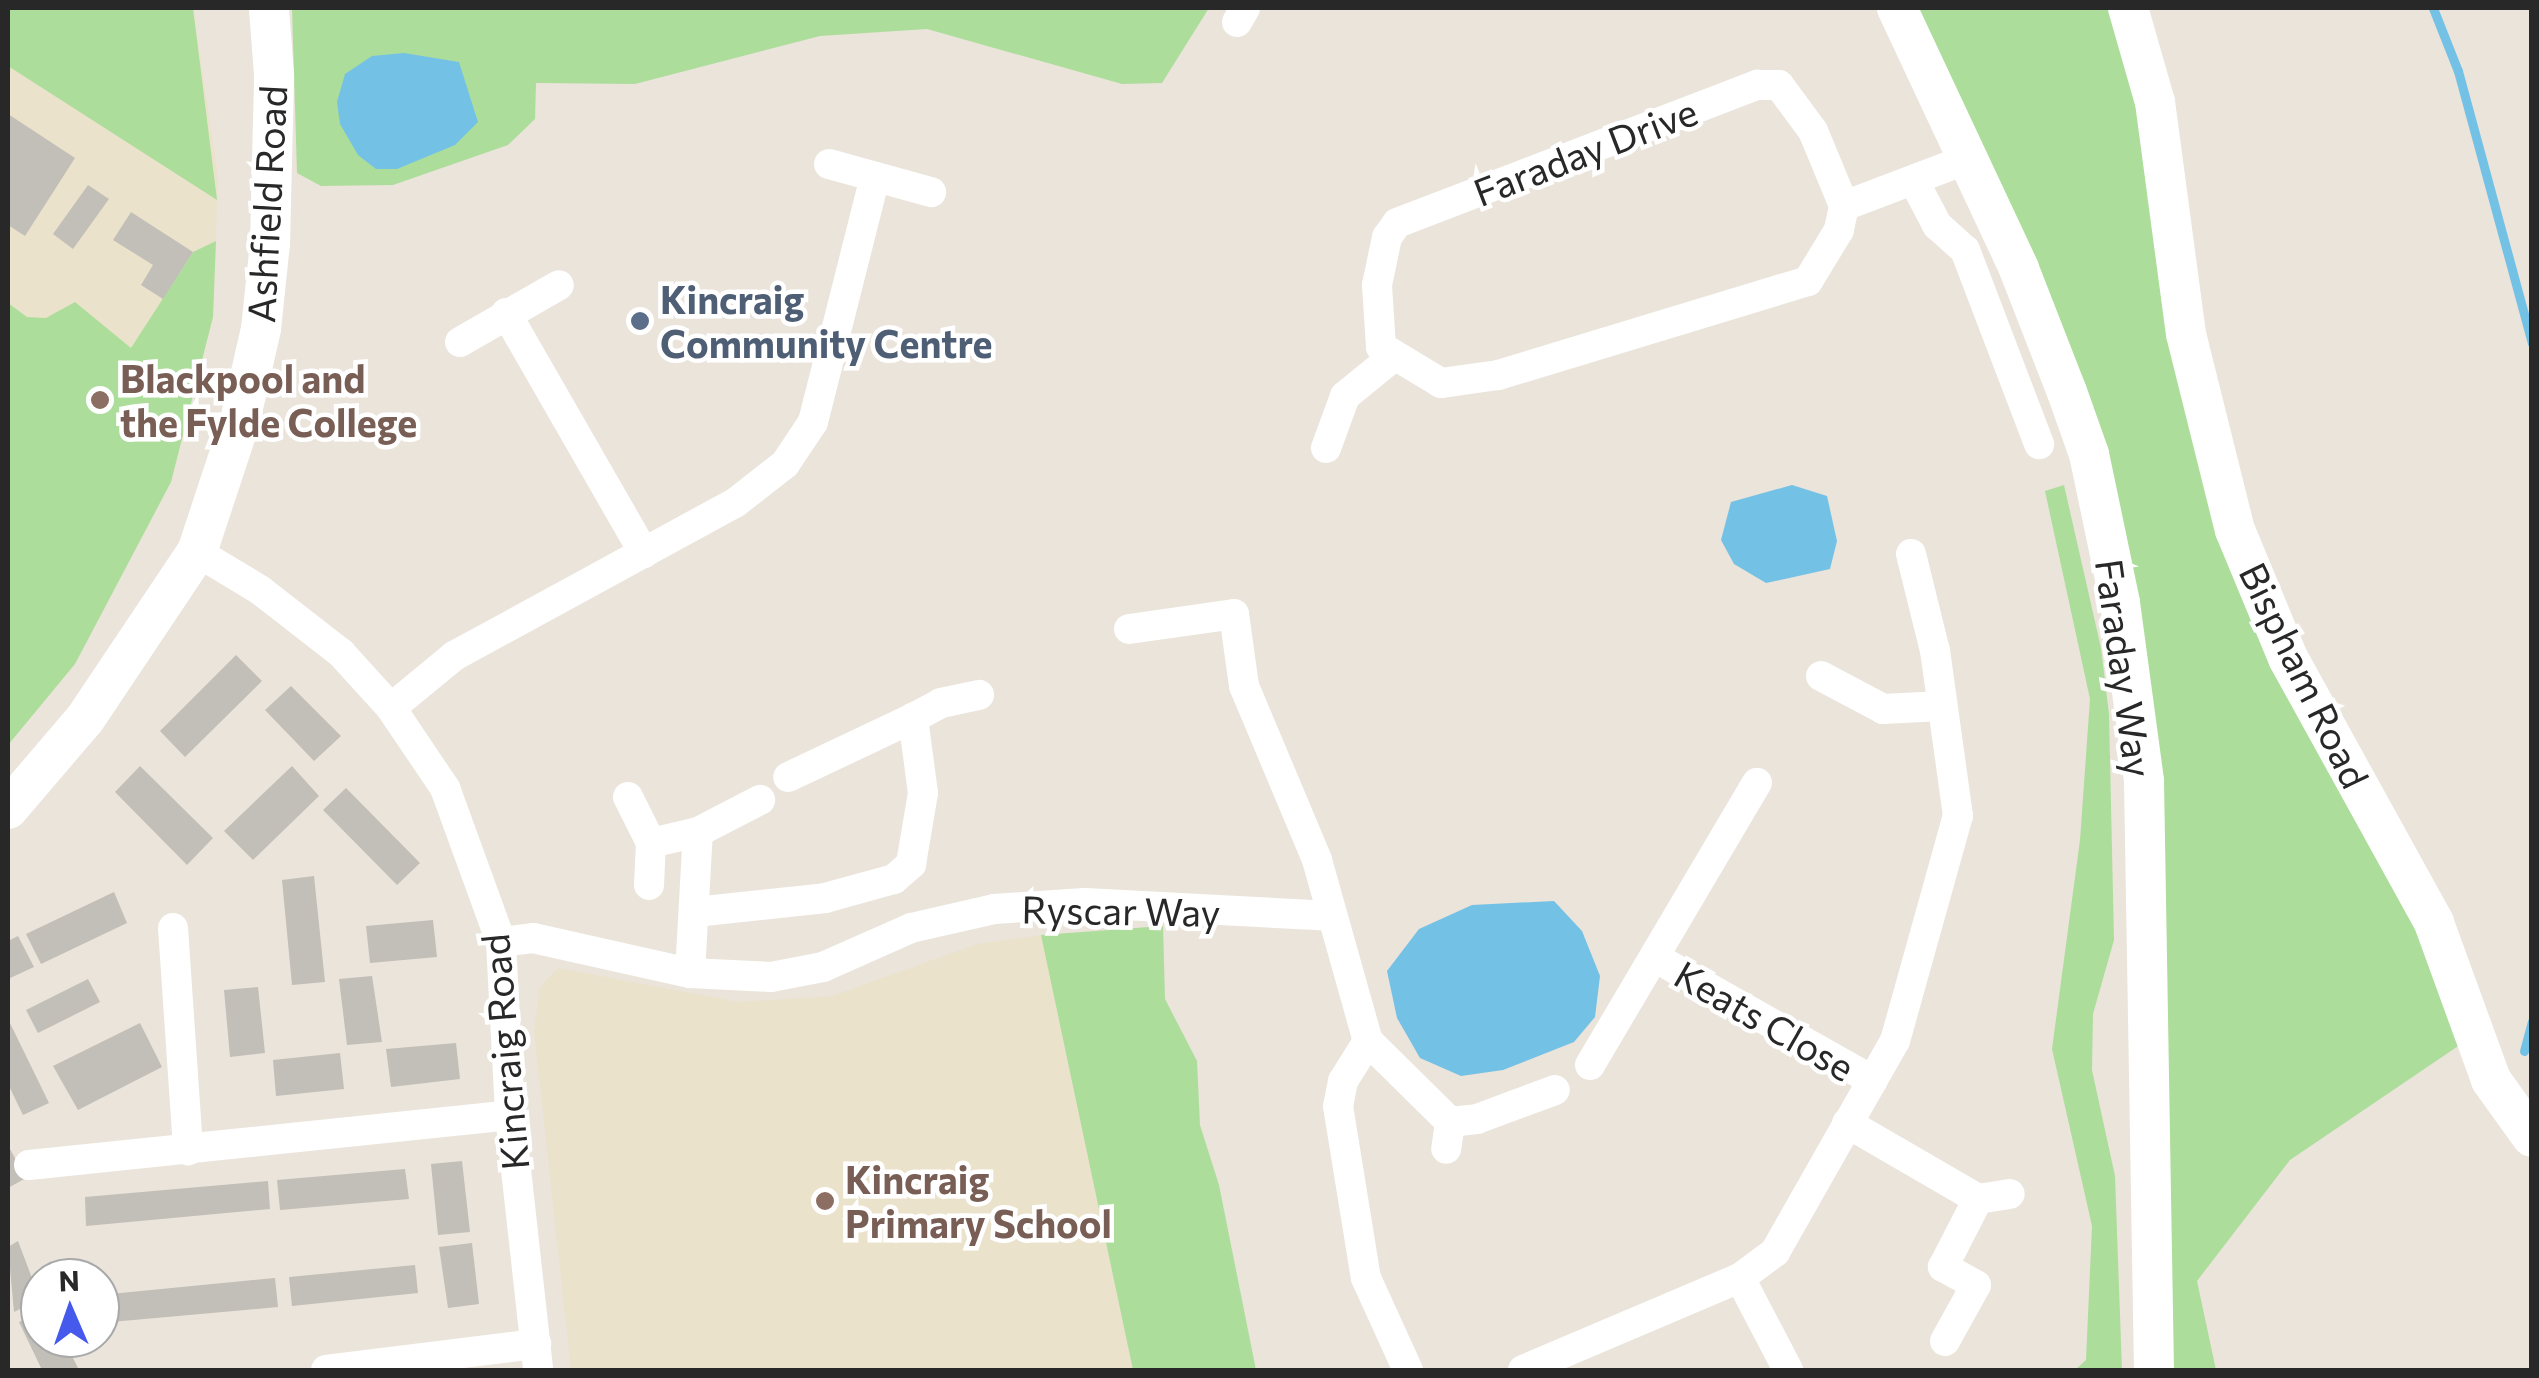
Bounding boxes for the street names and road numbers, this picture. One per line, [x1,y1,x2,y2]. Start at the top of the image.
street label: Ashfield Road [237,84,295,324]
street label: Faraday Drive [1467,87,1703,215]
street label: Bispham Road [2231,555,2379,795]
street label: Faraday Way [2087,556,2163,780]
street label: Ryscar Way [1021,885,1221,935]
street label: Kincraig Road [471,932,537,1172]
street label: Keats Close [1667,950,1863,1090]

